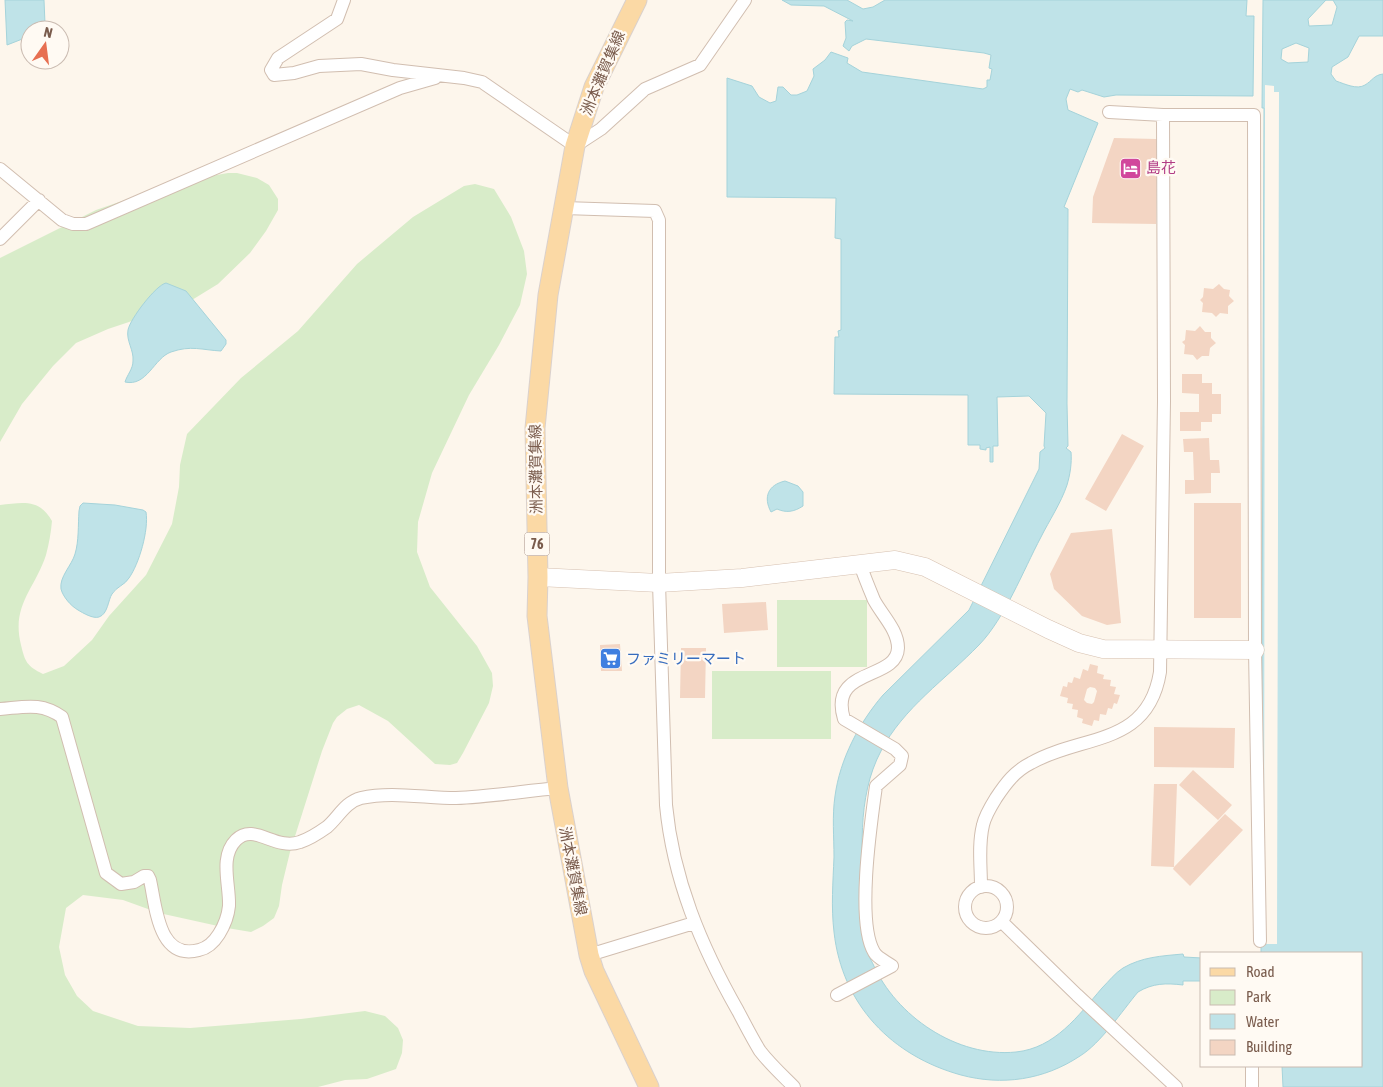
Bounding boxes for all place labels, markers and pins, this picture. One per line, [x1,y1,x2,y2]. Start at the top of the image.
hotel icon: 島花 [1118,156,1142,180]
place label: 島花 [1146,159,1176,176]
supermarket icon: ファミリーマート [598,647,622,671]
place label: ファミリーマート [626,650,746,667]

